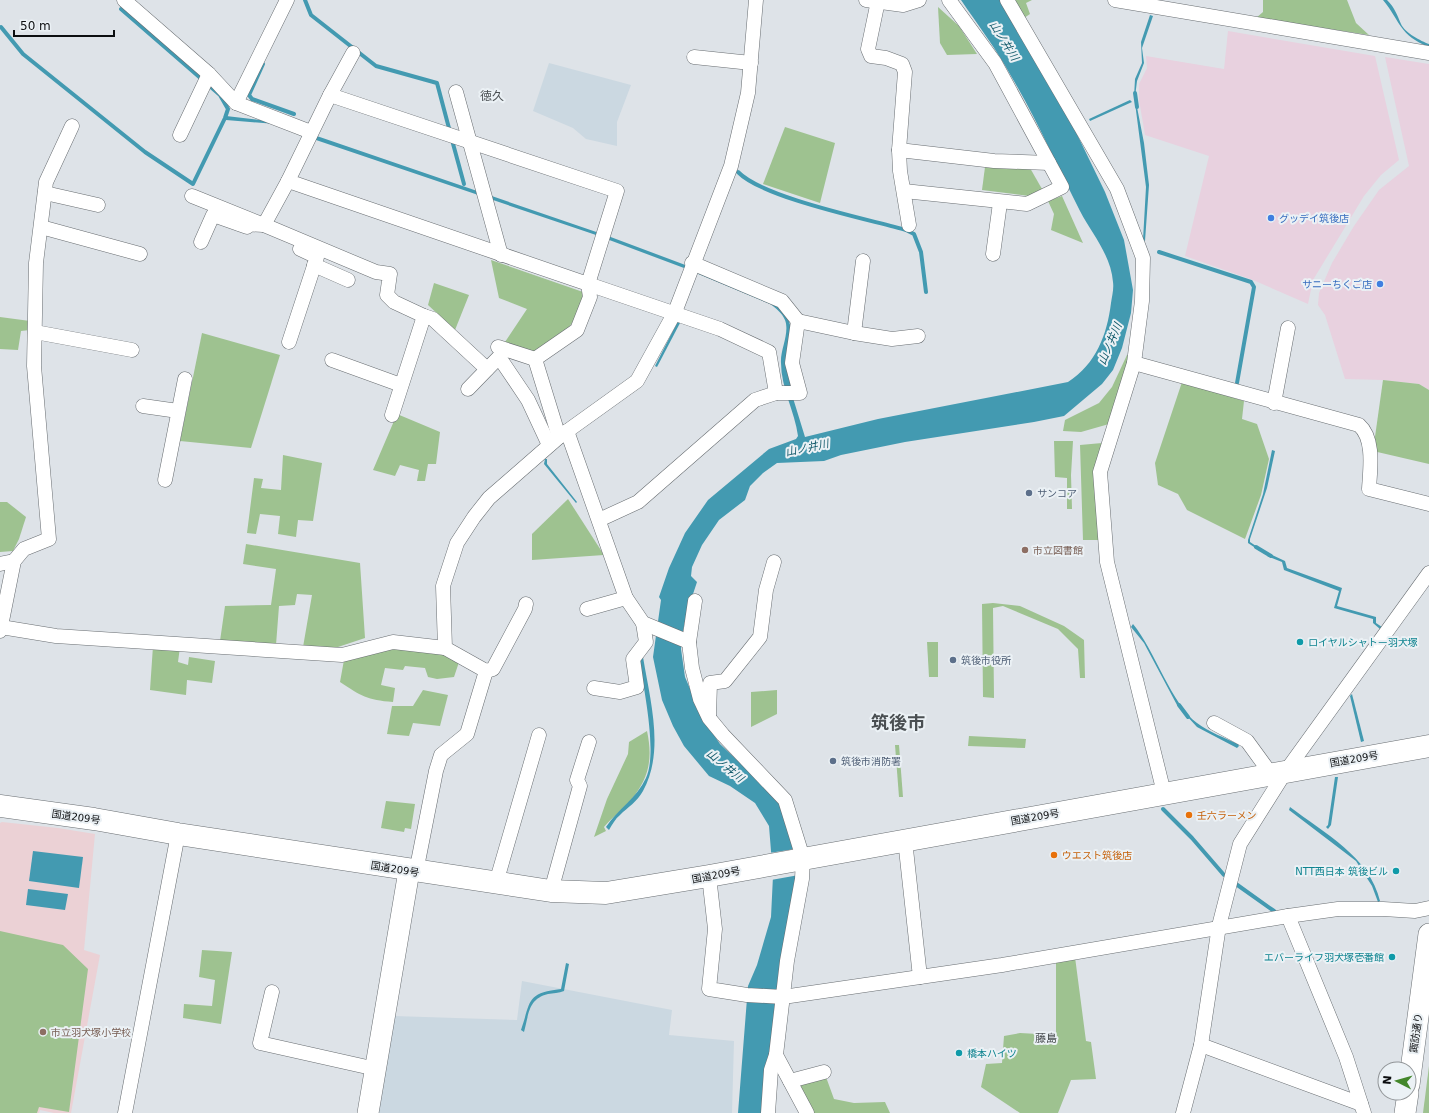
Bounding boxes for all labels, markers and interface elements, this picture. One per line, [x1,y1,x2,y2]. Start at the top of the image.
scale bar [14,12,114,38]
text: 50 m [20,19,51,33]
water label: 山ノ井川 [987,19,1022,64]
district label: 徳久 [480,89,504,103]
marker: グッデイ筑後店 [1266,213,1276,223]
place label: グッデイ筑後店 [1279,213,1349,224]
place label: サニーちくご店 [1302,279,1372,290]
marker: サニーちくご店 [1375,279,1385,289]
water label: 山ノ井川 [1095,320,1125,367]
water label: 山ノ井川 [784,437,831,459]
marker: サンコア [1024,488,1034,498]
place label: サンコア [1037,488,1077,499]
marker: 市立図書館 [1020,545,1030,555]
place label: 市立図書館 [1033,545,1083,556]
marker: ロイヤルシャトー羽犬塚 [1295,637,1305,647]
place label: ロイヤルシャトー羽犬塚 [1308,637,1418,648]
marker: 筑後市役所 [948,655,958,665]
place label: 筑後市役所 [961,655,1011,666]
district label: 筑後市 [871,712,925,733]
water label: 山ノ井川 [704,747,747,786]
street label: 国道209号 [1329,749,1379,769]
marker: 筑後市消防署 [828,756,838,766]
place label: 筑後市消防署 [841,756,901,767]
street label: 国道209号 [1010,807,1060,827]
street label: 国道209号 [51,808,101,826]
marker: 壬六ラーメン [1184,810,1194,820]
place label: 壬六ラーメン [1197,810,1257,821]
marker: ウエスト筑後店 [1049,850,1059,860]
place label: ウエスト筑後店 [1062,850,1132,861]
street label: 国道209号 [370,860,420,878]
street label: 国道209号 [691,865,741,885]
place label: NTT西日本 筑後ビル [1295,866,1388,877]
marker: NTT西日本 筑後ビル [1391,866,1401,876]
place label: エバーライフ羽犬塚壱番館 [1264,952,1384,963]
marker: エバーライフ羽犬塚壱番館 [1387,952,1397,962]
street label: 諏訪通り [1408,1012,1424,1054]
marker: 市立羽犬塚小学校 [38,1027,48,1037]
place label: 市立羽犬塚小学校 [51,1027,131,1038]
district label: 藤島 [1035,1032,1057,1045]
marker: 橋本ハイツ [954,1048,964,1058]
place label: 橋本ハイツ [967,1048,1017,1059]
north arrow [1377,1061,1417,1101]
text: N [1381,1075,1394,1085]

